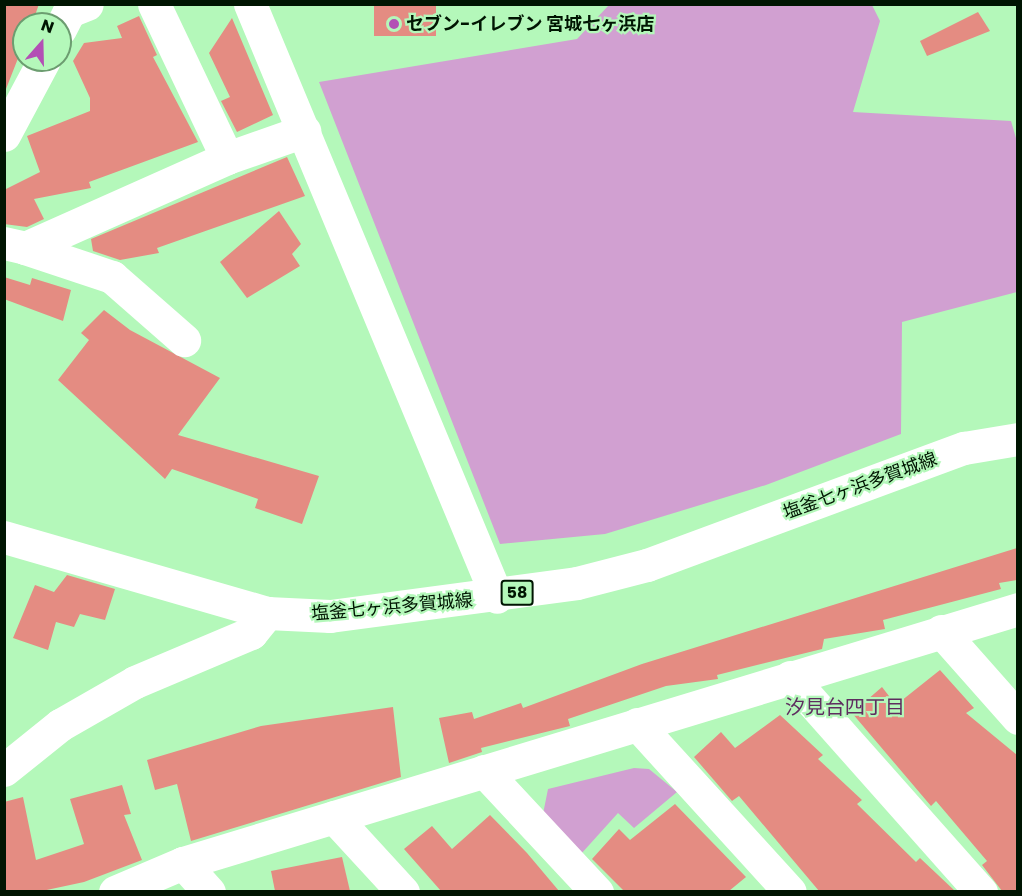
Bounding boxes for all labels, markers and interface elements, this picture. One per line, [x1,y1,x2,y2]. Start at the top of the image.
north arrow [12,12,72,72]
place label: セブン-イレブン 宮城七ヶ浜店 [406,13,654,35]
text: N [38,14,57,39]
marker: セブン-イレブン 宮城七ヶ浜店 [387,17,401,31]
street label: 塩釜七ヶ浜多賀城線 [780,448,940,524]
road number: 58 [500,580,534,606]
street label: 塩釜七ヶ浜多賀城線 [310,589,474,625]
district label: 汐見台四丁目 [785,695,905,719]

